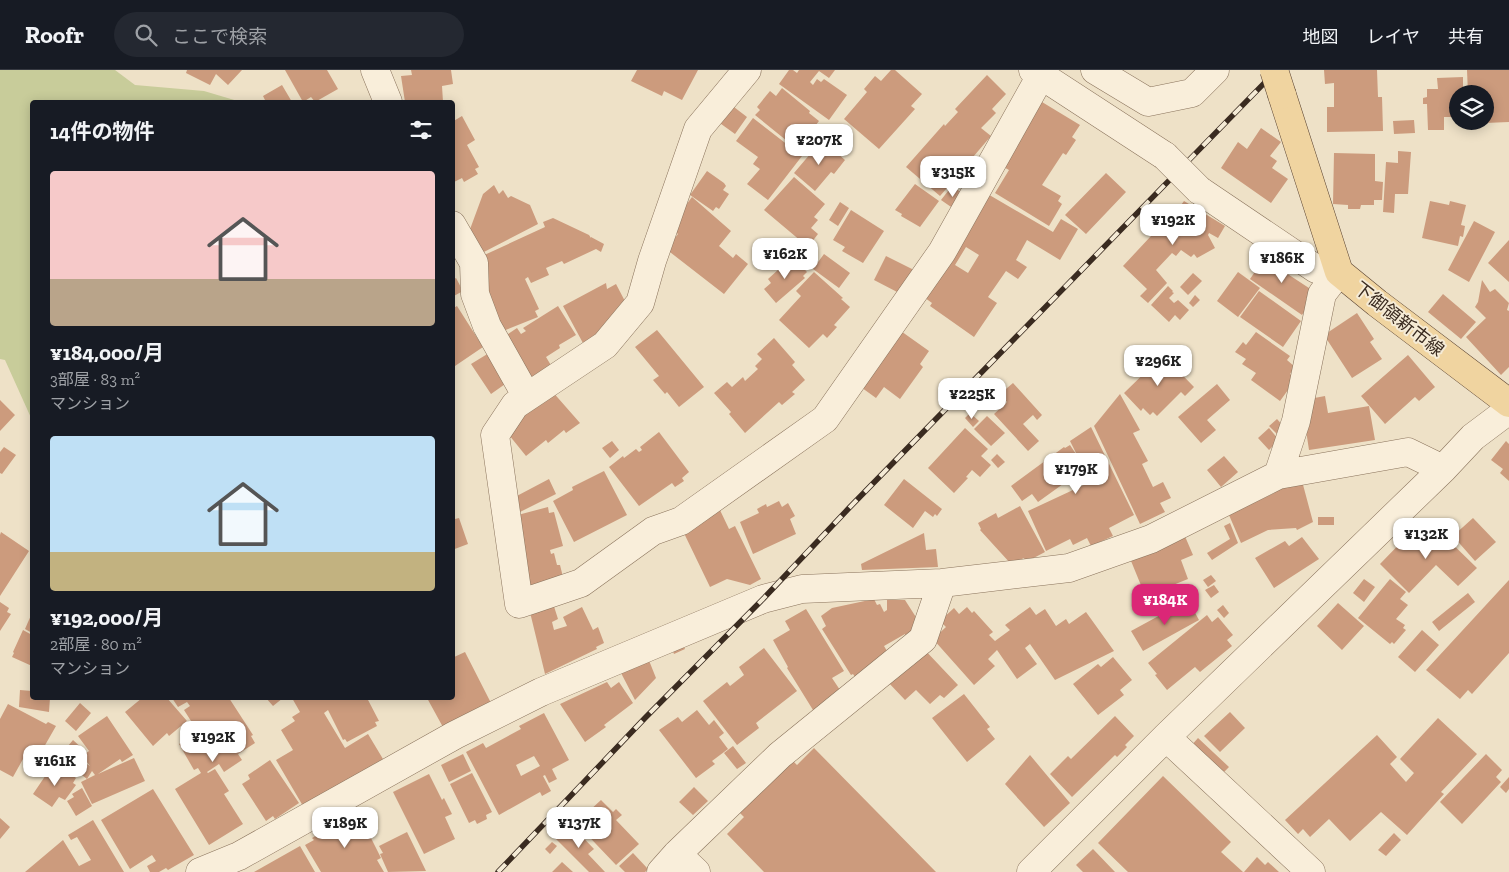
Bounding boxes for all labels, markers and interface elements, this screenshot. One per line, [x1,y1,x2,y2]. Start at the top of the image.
search box [114,12,464,57]
text: Roofr [25,20,84,49]
icon: search [132,21,160,49]
text: ここで検索 [172,25,267,48]
text: 地図 [1303,26,1339,48]
text: レイヤ [1367,26,1420,48]
text: 共有 [1448,26,1484,48]
map controls [1449,85,1494,130]
button: layers [1449,85,1494,130]
icon: filters [407,116,435,144]
text: 14件の物件 [50,119,154,144]
pin: ¥207K [784,124,854,166]
text: ¥207K [796,130,842,149]
pin: ¥315K [918,156,988,198]
text: ¥315K [931,162,975,181]
icon: home [198,204,288,294]
pin: ¥192K [1138,204,1208,246]
text: ¥192K [1151,210,1195,229]
pin: ¥162K [750,238,820,280]
pin: ¥186K [1247,242,1317,284]
text: ¥162K [763,244,807,263]
text: ¥186K [1260,248,1304,267]
street label: 下御領新市線 [1350,277,1448,361]
text: ¥184,000/月 [50,340,164,365]
pin: ¥296K [1123,344,1193,387]
text: ¥296K [1135,351,1181,370]
text: 3部屋 · 83 m² [50,370,140,389]
pin: ¥225K [937,378,1007,420]
text: ¥225K [949,384,995,403]
text: マンション [50,394,130,413]
pin: ¥179K [1041,452,1111,495]
text: ¥179K [1055,459,1097,478]
icon: home [198,469,288,559]
pin: ¥132K [1391,518,1461,560]
text: ¥132K [1404,524,1448,543]
pin: ¥184K [1130,584,1200,626]
text: ¥184K [1143,590,1187,609]
text: ¥192,000/月 [50,605,163,630]
text: 2部屋 · 80 m² [50,635,142,654]
text: マンション [50,659,130,678]
pin: ¥192K [178,720,248,763]
text: ¥192K [191,727,235,746]
pin: ¥161K [20,744,90,787]
text: ¥161K [34,751,76,770]
pin: ¥189K [310,806,380,849]
pin: ¥137K [544,806,614,849]
text: ¥189K [323,813,367,832]
text: ¥137K [557,813,601,832]

